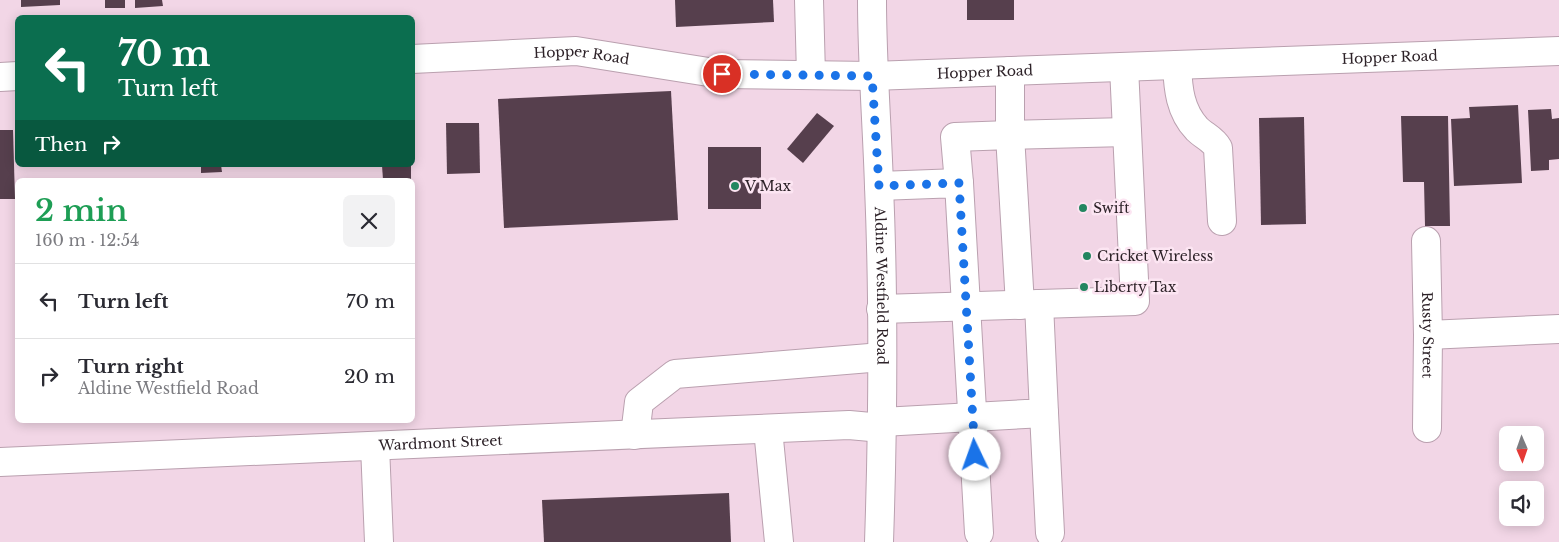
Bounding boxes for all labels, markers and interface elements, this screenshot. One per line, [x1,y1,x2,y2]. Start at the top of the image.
text: 70 m [118,32,211,75]
icon: left [35,35,100,100]
street label: Hopper Road [533,42,631,68]
street label: Hopper Road [1341,46,1439,68]
pin [701,53,743,95]
icon: arrive [708,60,736,88]
street label: Hopper Road [936,61,1034,83]
text: Turn left [118,75,218,102]
icon: right [97,130,125,158]
text: Then [35,133,87,156]
place label: V Max [744,177,791,195]
marker: V Max [729,180,741,192]
text: 2 min [35,192,127,229]
button: close [343,195,395,247]
place label: Swift [1093,199,1130,217]
marker: Swift [1077,202,1089,214]
street label: Aldine Westfield Road [871,205,891,366]
text: 160 m · 12:54 [35,230,139,250]
place label: Cricket Wireless [1097,247,1213,265]
marker: Cricket Wireless [1081,250,1093,262]
place label: Liberty Tax [1094,278,1177,296]
marker: Liberty Tax [1078,281,1090,293]
icon: left [35,287,63,315]
text: Turn left [78,290,169,313]
text: 70 m [346,290,395,313]
street label: Rusty Street [1418,291,1437,379]
text: Turn right [78,355,184,378]
icon: right [35,362,63,390]
text: 20 m [344,365,395,388]
text: Aldine Westfield Road [78,378,259,398]
north arrow [1499,426,1544,471]
map controls [1499,426,1544,526]
position arrow [948,428,1000,480]
street label: Wardmont Street [377,431,504,455]
button: sound [1499,481,1544,526]

